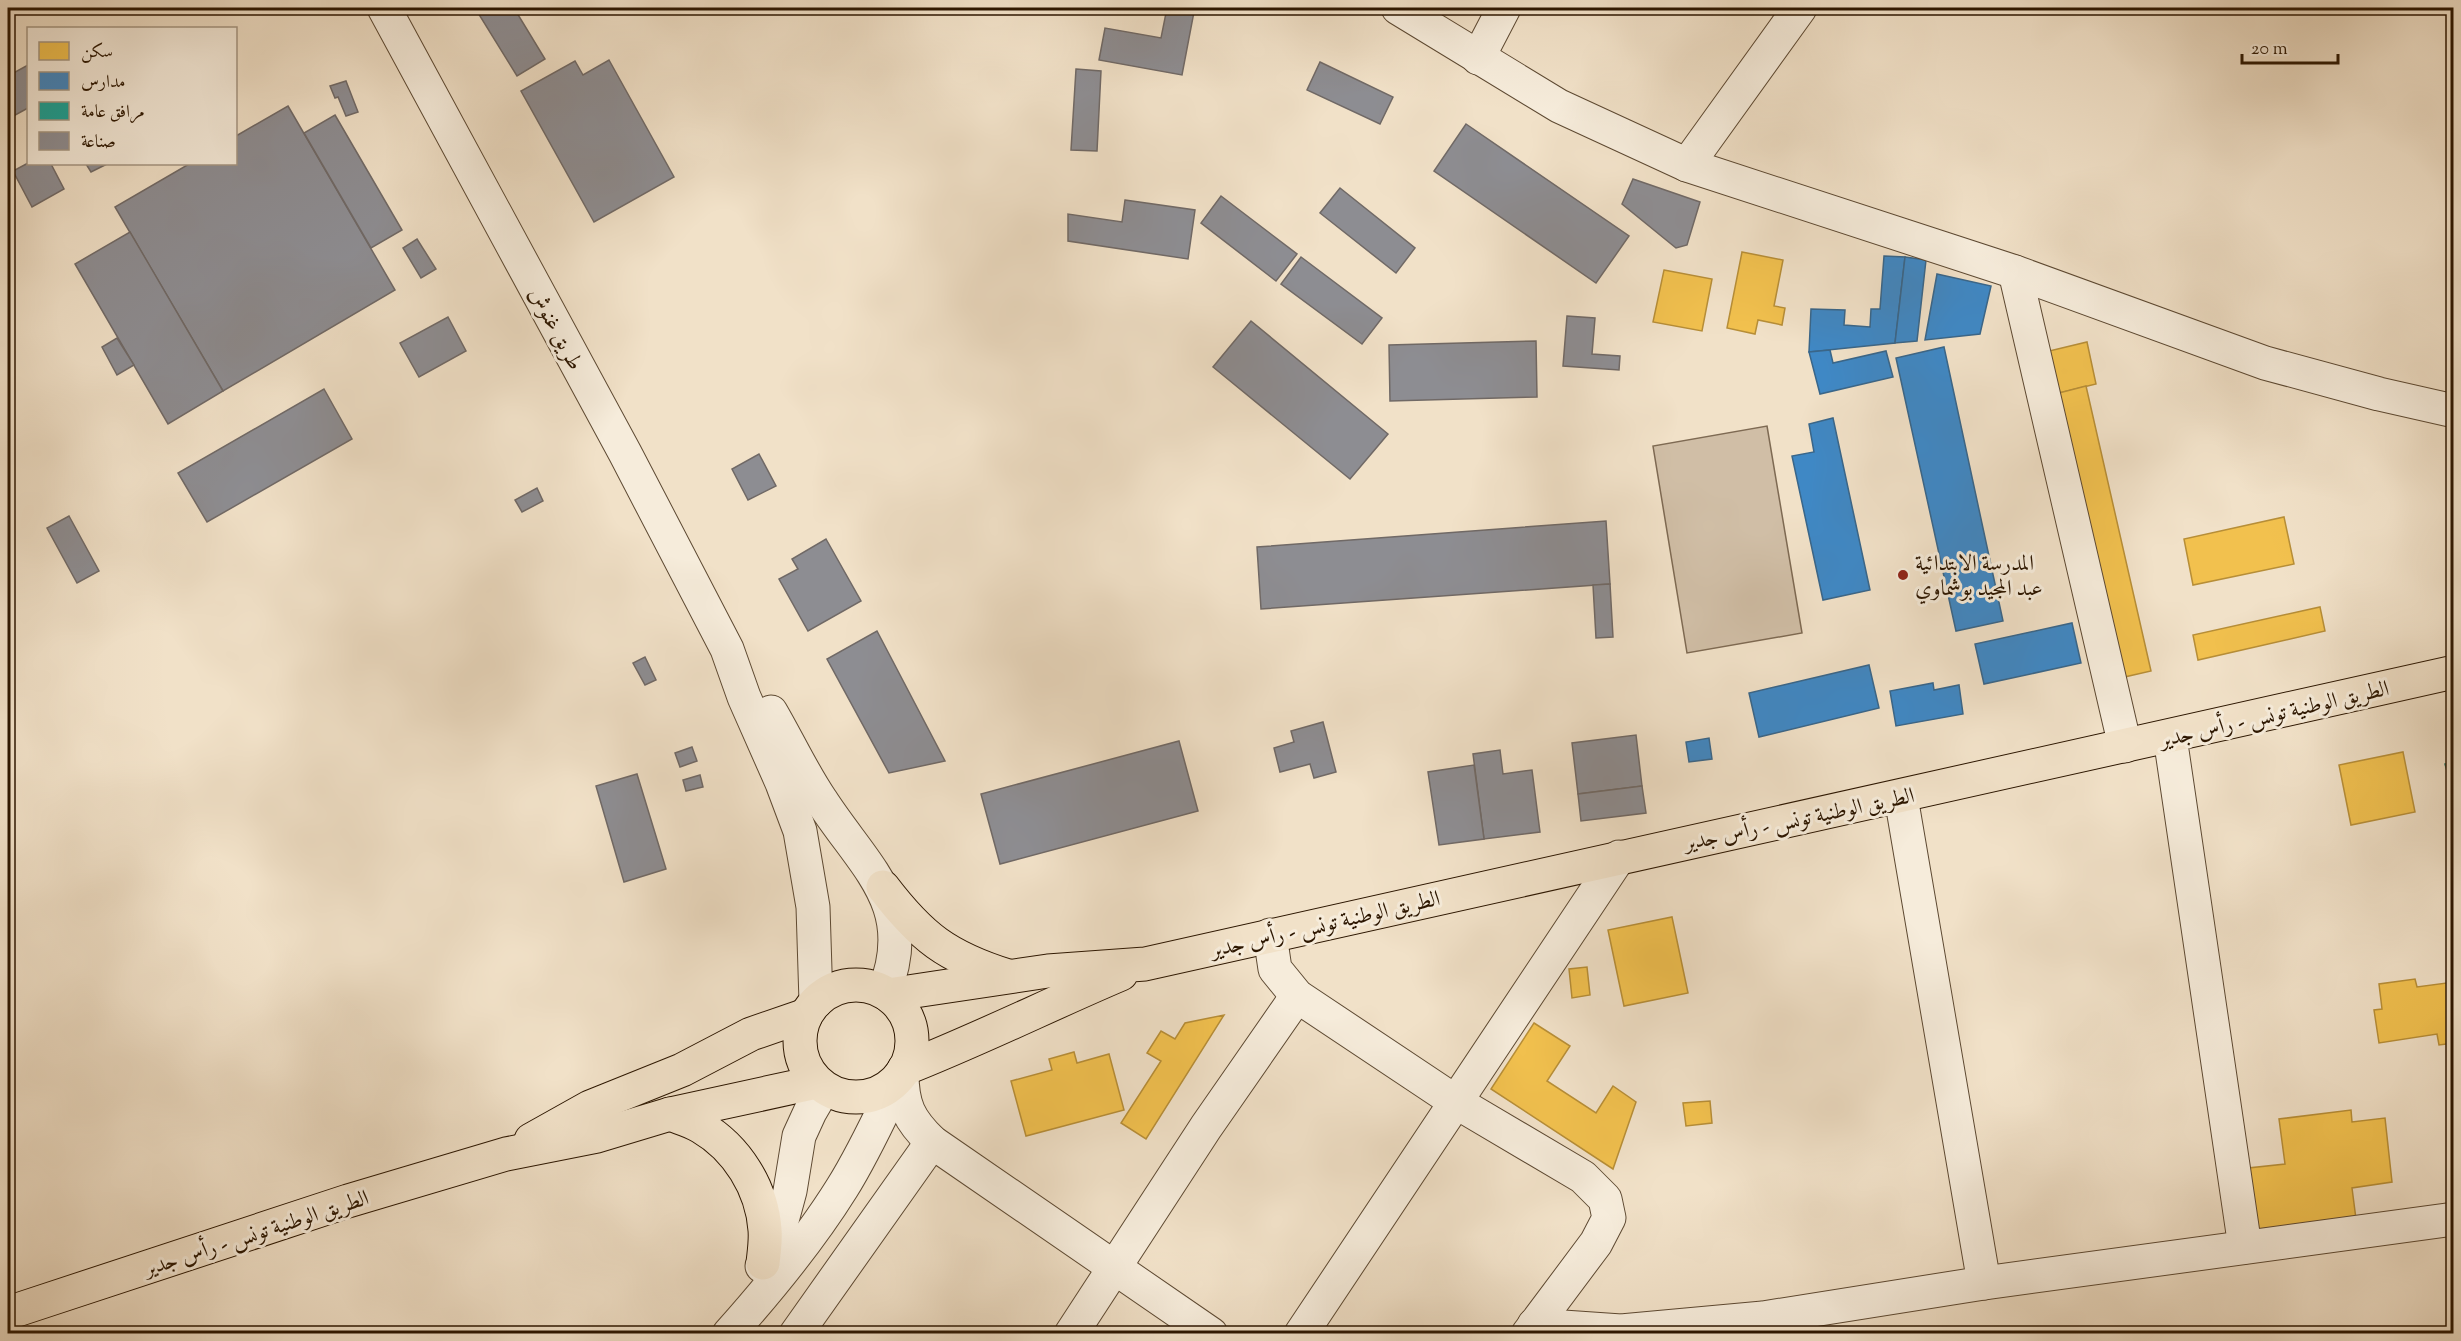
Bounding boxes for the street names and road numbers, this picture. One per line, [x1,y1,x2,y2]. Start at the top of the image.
street label: طريق غنوش [519,282,590,377]
street label: الطريق الوطنية تونس - رأس جدير [2154,672,2393,758]
street label: الطريق الوطنية تونس - رأس جدير [1679,779,1918,861]
street label: الطريق الوطنية تونس - رأس جدير [1205,882,1444,968]
street label: الطريق الوطنية تونس - رأس جدير [138,1181,374,1287]

